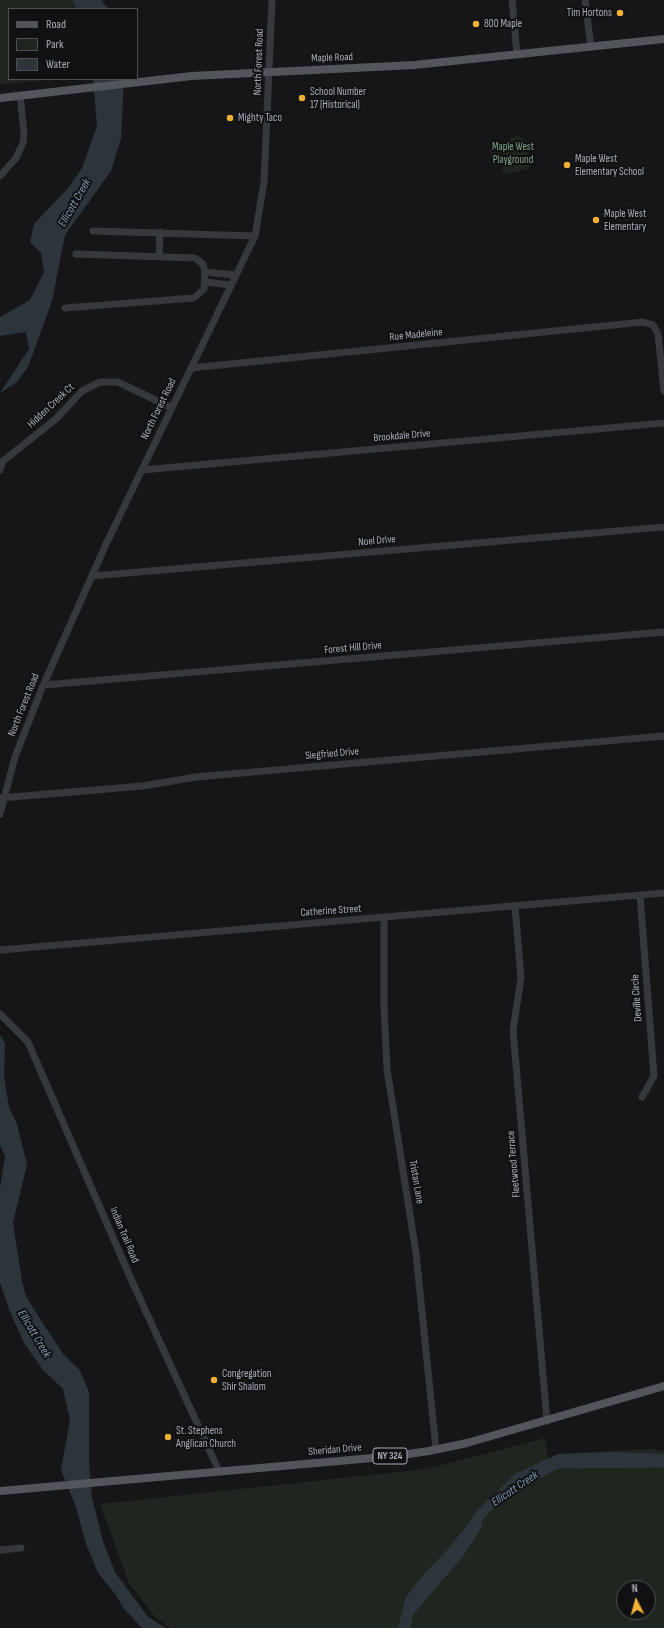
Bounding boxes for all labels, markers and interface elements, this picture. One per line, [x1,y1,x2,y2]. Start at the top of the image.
place label: Tim Hortons [567,6,612,20]
legend [8,8,138,80]
marker: Tim Hortons [615,8,625,18]
text: Road [46,17,66,32]
place label: 800 Maple [484,17,522,31]
marker: 800 Maple [471,19,481,29]
street label: North Forest Road [251,28,267,96]
text: Park [46,37,64,52]
street label: Maple Road [311,51,353,65]
text: Water [46,57,70,72]
place label: School Number 17 (Historical) [310,85,366,111]
marker: School Number 17 (Historical) [297,93,307,103]
place label: Mighty Taco [238,111,282,125]
marker: Mighty Taco [225,113,235,123]
park label: Maple West Playground [492,140,534,166]
place label: Maple West Elementary School [575,152,644,178]
marker: Maple West Elementary School [562,160,572,170]
water label: Ellicott Creek [56,176,94,230]
place label: Maple West Elementary [604,207,646,233]
marker: Maple West Elementary [591,215,601,225]
street label: Rue Madeleine [389,326,443,344]
street label: North Forest Road [138,376,180,442]
street label: Hidden Creek Ct [25,381,77,431]
street label: Brookdale Drive [373,427,431,445]
street label: Noel Drive [358,533,396,549]
street label: Forest Hill Drive [324,639,382,657]
street label: North Forest Road [5,672,43,738]
street label: Siegfried Drive [305,745,359,763]
street label: Catherine Street [300,902,362,920]
street label: Deville Circle [629,974,645,1022]
street label: Fleetwood Terrace [504,1130,524,1198]
street label: Tristan Lane [406,1159,426,1205]
street label: Indian Trail Road [106,1205,142,1265]
water label: Ellicott Creek [14,1308,54,1360]
place label: Congregation Shir Shalom [222,1367,271,1393]
marker: Congregation Shir Shalom [209,1375,219,1385]
place label: St. Stephens Anglican Church [176,1424,236,1450]
marker: St. Stephens Anglican Church [163,1432,173,1442]
street label: Sheridan Drive [308,1441,362,1459]
road number: NY 324 [373,1448,407,1464]
water label: Ellicott Creek [489,1468,541,1510]
north arrow [616,1580,656,1620]
text: N [631,1582,638,1595]

